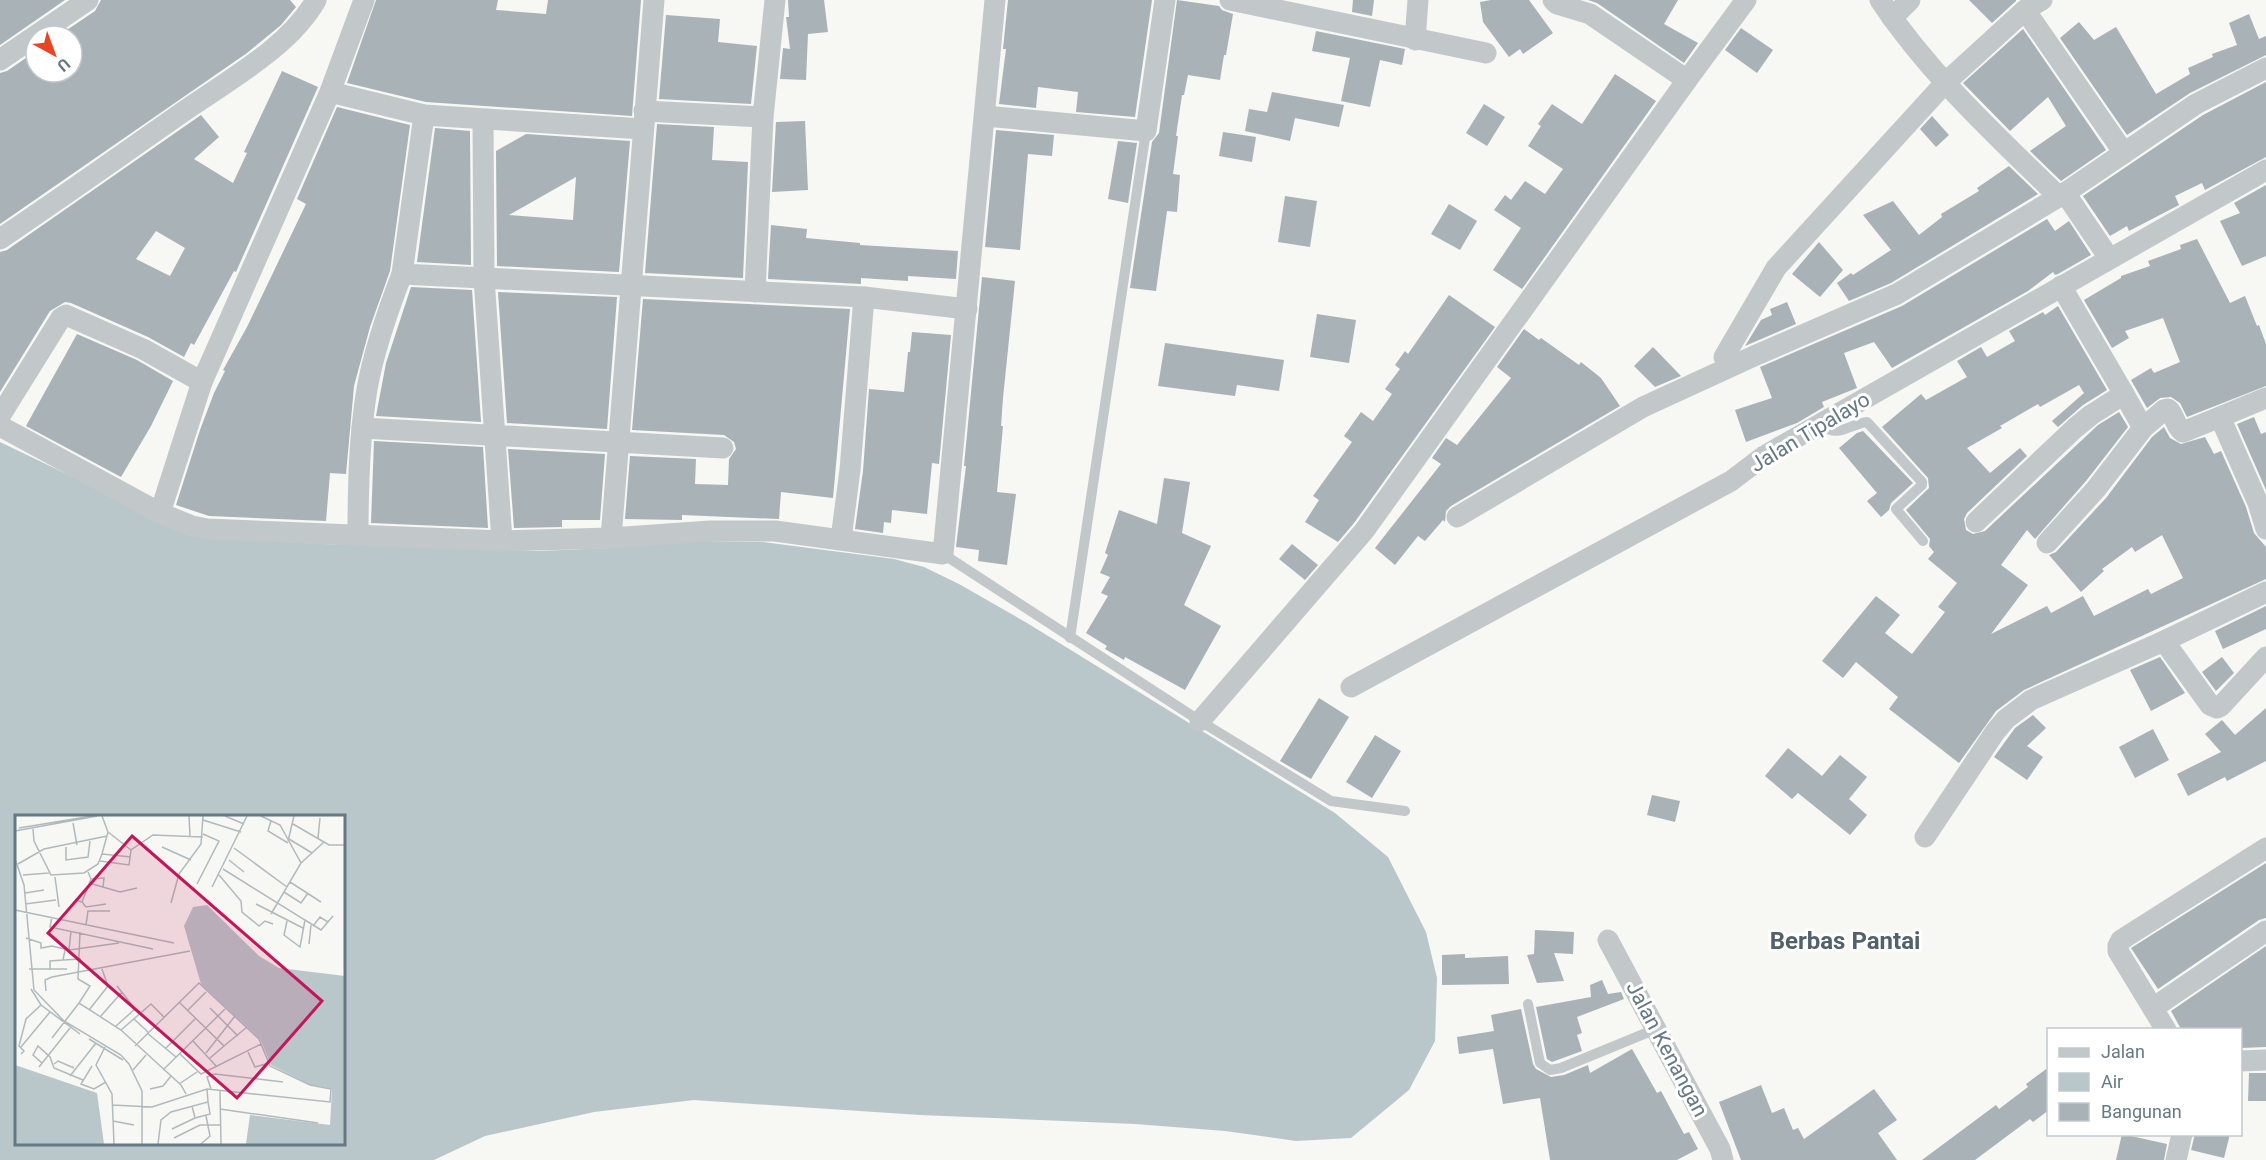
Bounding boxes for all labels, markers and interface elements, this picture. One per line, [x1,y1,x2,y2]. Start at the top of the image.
north arrow [24,24,84,84]
text: U [53,54,74,76]
street label: Jalan Tipalayo [1746,387,1874,477]
inset map [15,815,345,1145]
district label: Berbas Pantai [1770,927,1920,955]
street label: Jalan Kenangan [1621,977,1713,1121]
legend [2047,1028,2242,1136]
text: Jalan [2101,1041,2145,1062]
text: Air [2101,1071,2123,1092]
text: Bangunan [2101,1101,2182,1122]

